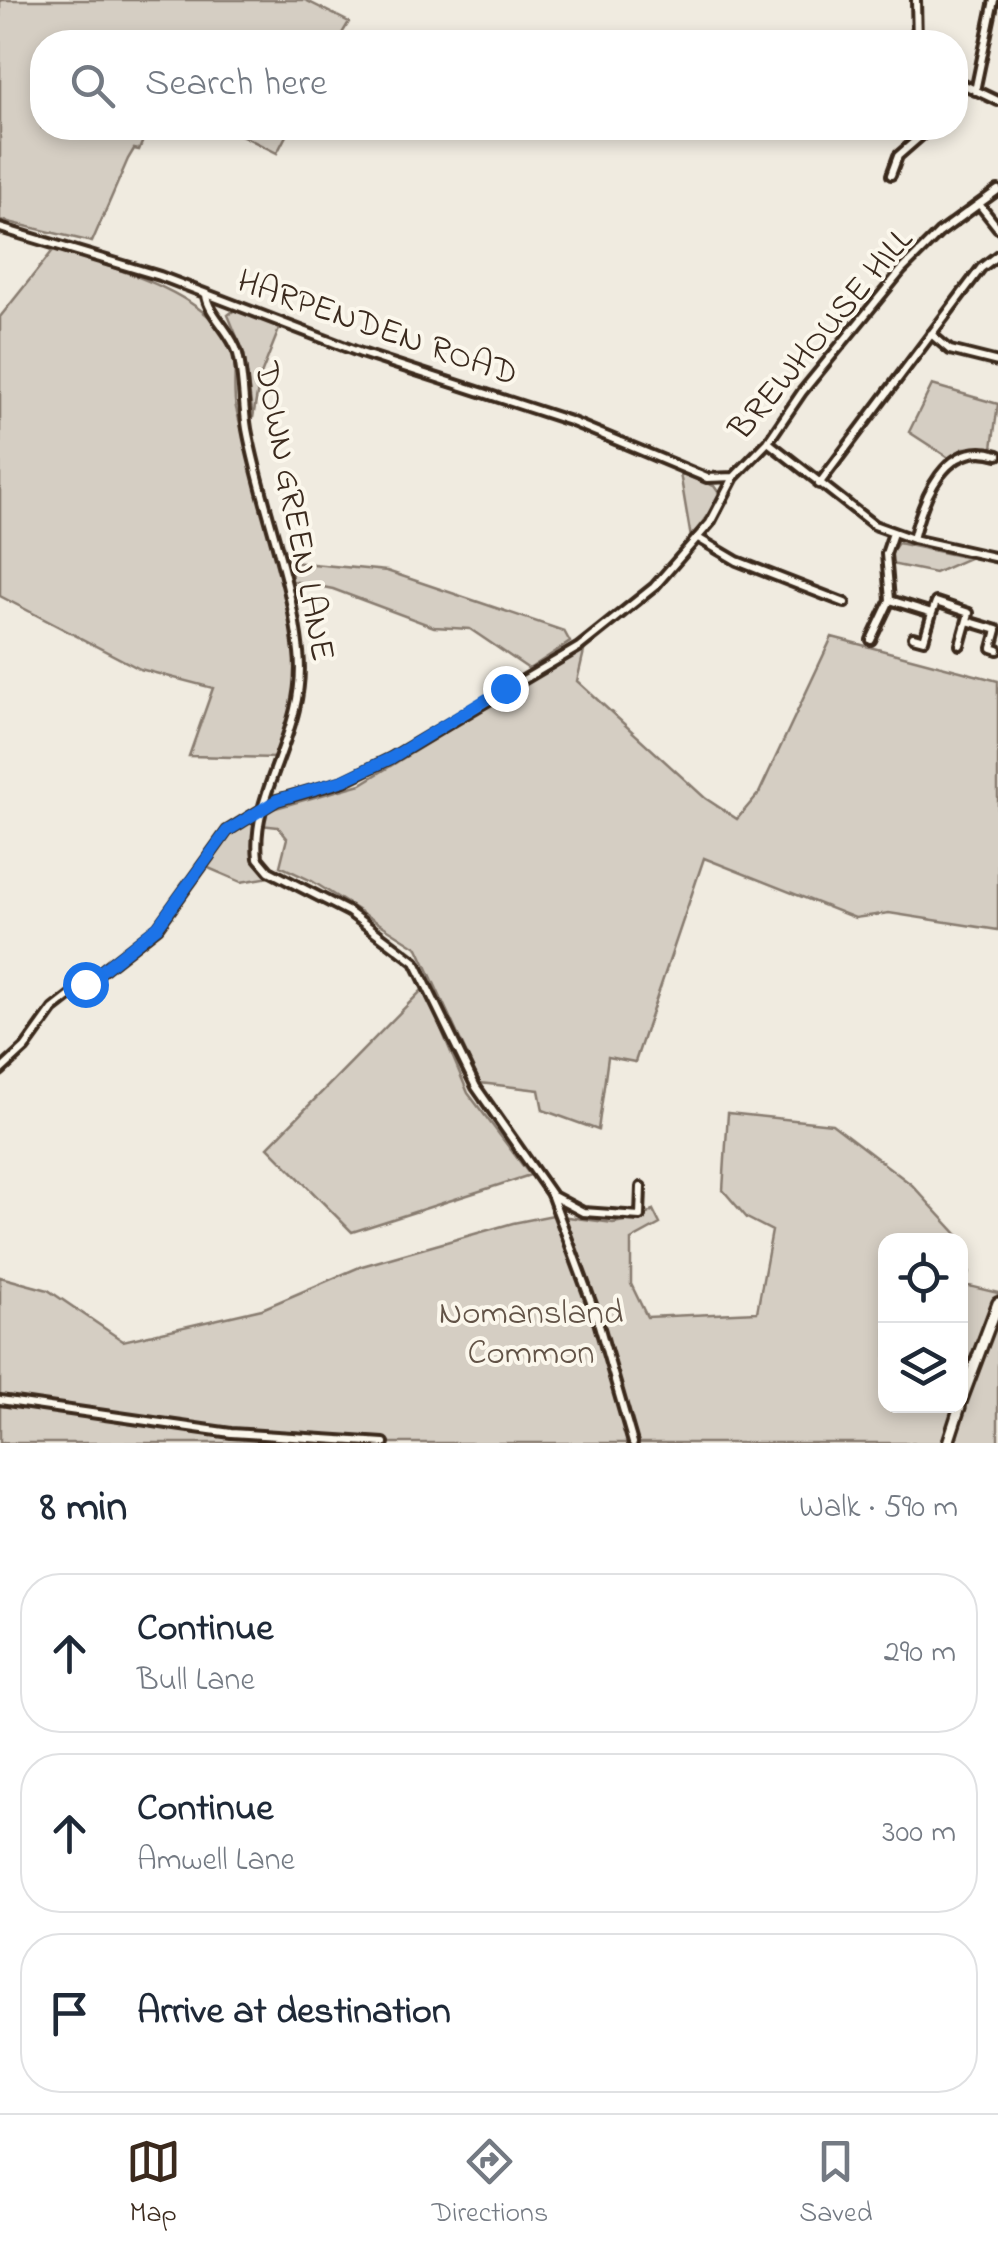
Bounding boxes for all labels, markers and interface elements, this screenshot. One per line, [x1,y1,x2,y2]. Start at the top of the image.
search box [30,30,968,140]
text: Search here [145,57,327,113]
icon: search [65,58,120,113]
street label: BREWHOUSE HILL [717,218,926,453]
street label: HARPENDEN ROAD [230,257,524,401]
street label: DOWN GREEN LANE [239,357,347,666]
route end [483,666,529,712]
route start [63,962,109,1008]
map controls [878,1233,968,1413]
button: locate [878,1233,968,1323]
park label: Nomansland Common [439,1289,623,1380]
button: layers [878,1323,968,1413]
text: 8 min [40,1478,127,1539]
text: Walk · 590 m [799,1485,958,1532]
text: Continue [137,1602,273,1658]
icon: ahead [42,1626,97,1681]
text: 290 m [884,1630,956,1677]
text: Bull Lane [137,1658,255,1705]
text: Continue [137,1782,273,1838]
icon: ahead [42,1806,97,1861]
text: 300 m [882,1810,956,1857]
text: Amwell Lane [137,1838,295,1885]
text: Arrive at destination [137,1985,451,2041]
icon: arrive [42,1986,97,2041]
tab: Map [126,2134,181,2235]
tab: Directions [432,2134,548,2235]
tab: Saved [799,2134,872,2235]

